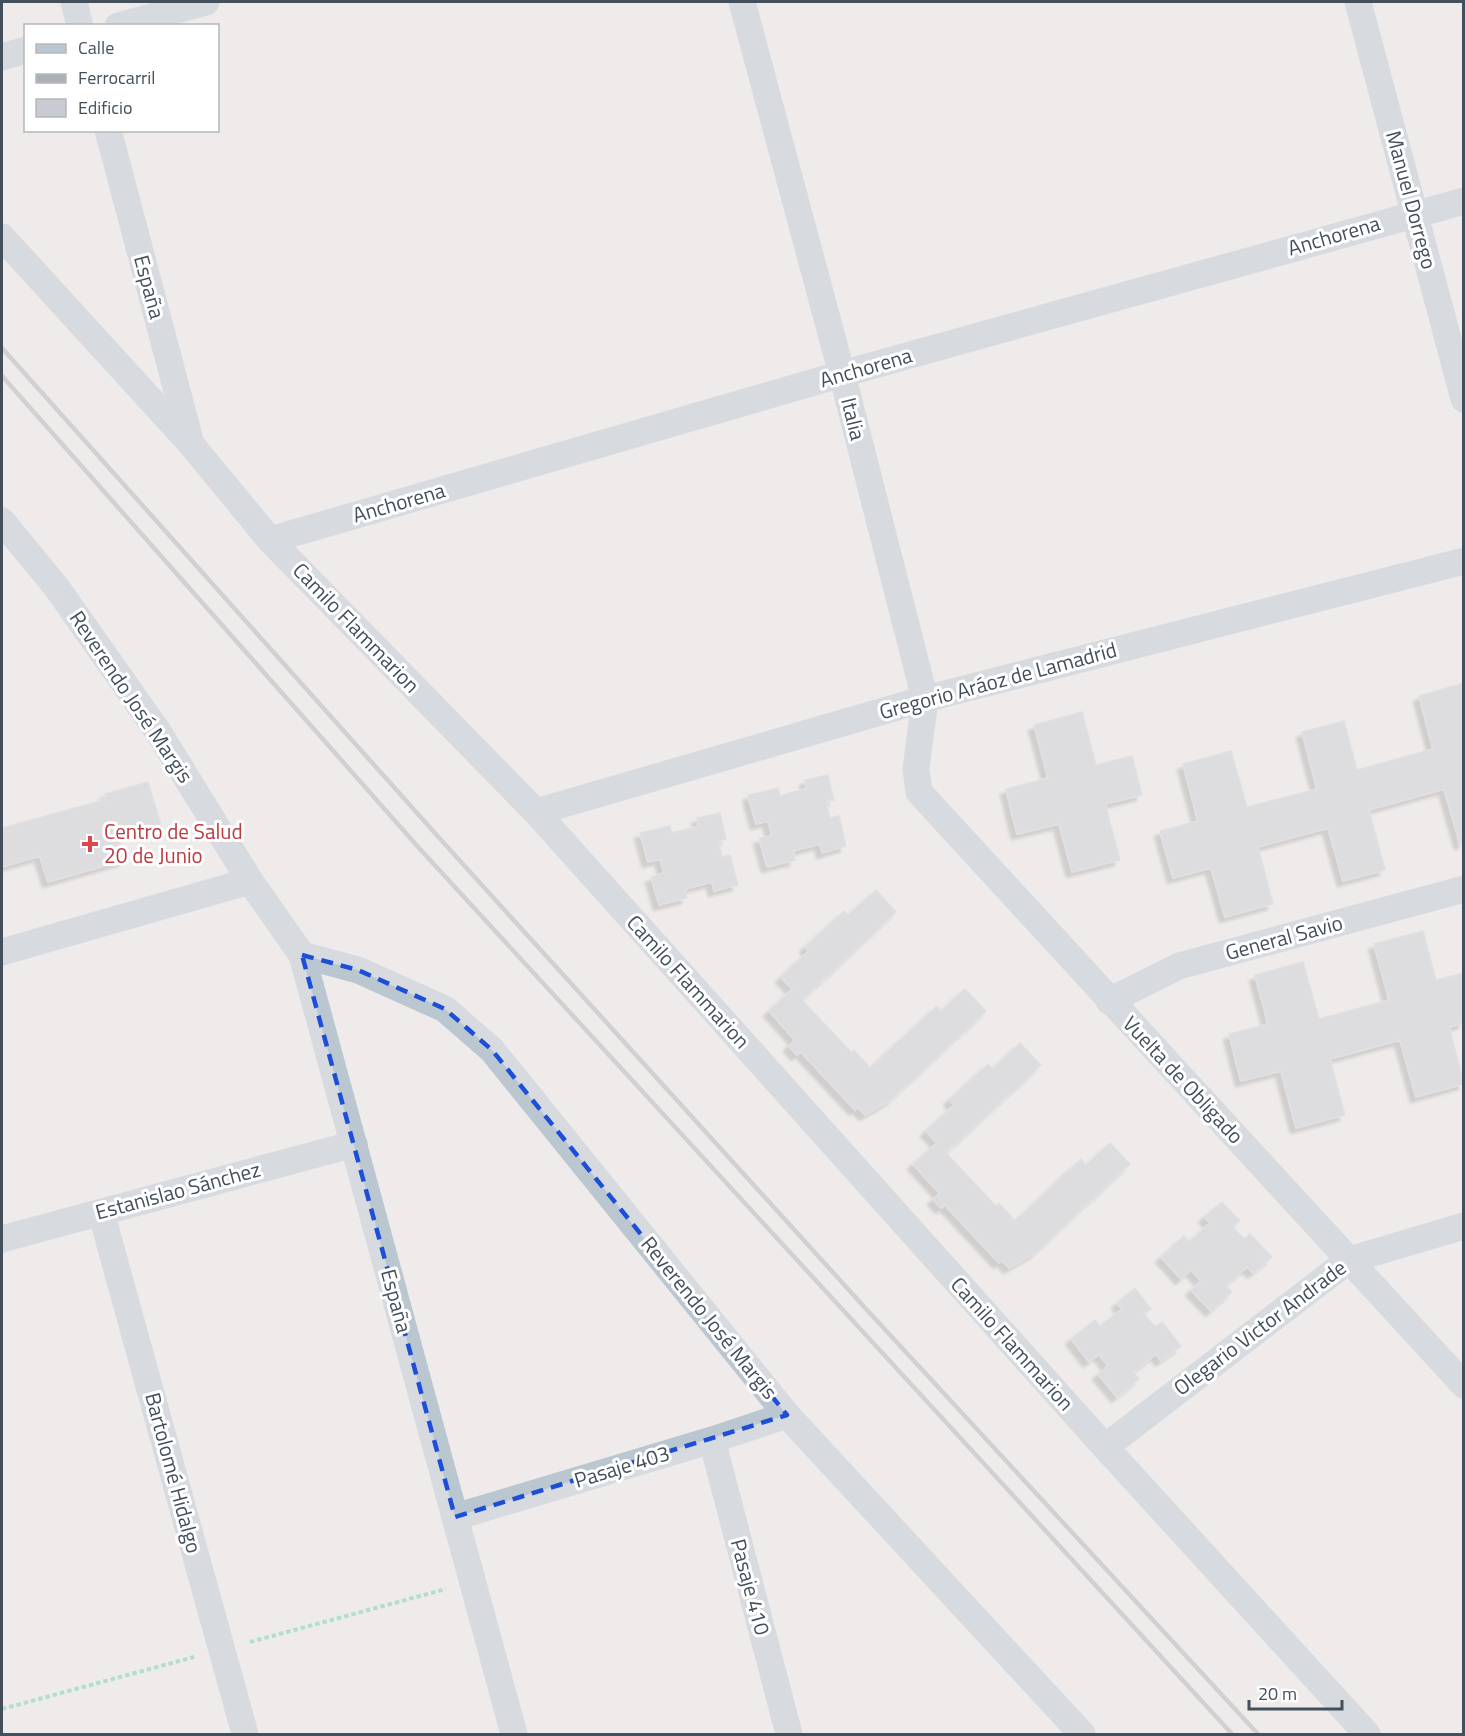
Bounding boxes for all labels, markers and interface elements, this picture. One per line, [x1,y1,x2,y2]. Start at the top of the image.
legend [24,24,219,132]
text: Calle [78,34,114,61]
text: Ferrocarril [78,64,155,91]
text: Edificio [78,94,132,121]
street label: Manuel Dorrego [1378,127,1446,273]
street label: Anchorena [1284,206,1384,263]
street label: España [126,251,174,323]
street label: Anchorena [816,338,916,395]
street label: Italia [833,394,875,444]
street label: Anchorena [349,473,449,530]
street label: Camilo Flammarion [286,555,428,700]
street label: Reverendo José Margis [62,604,202,789]
street label: Gregorio Aráoz de Lamadrid [875,633,1120,727]
place label: Centro de Salud 20 de Junio [104,815,243,871]
marker: Centro de Salud 20 de Junio [81,835,99,853]
street label: General Savio [1222,906,1346,968]
street label: Camilo Flammarion [620,907,758,1056]
street label: Vuelta de Obligado [1116,1008,1252,1151]
street label: Estanislao Sánchez [92,1153,264,1227]
street label: Reverendo José Margis [634,1229,786,1406]
street label: Olegario Victor Andrade [1166,1252,1352,1403]
street label: España [373,1265,421,1337]
street label: Camilo Flammarion [944,1269,1082,1418]
street label: Bartolomé Hidalgo [137,1389,211,1557]
street label: Pasaje 403 [570,1436,673,1496]
street label: Pasaje 410 [723,1535,779,1638]
scale bar [1249,1673,1342,1711]
text: 20 m [1258,1680,1297,1707]

